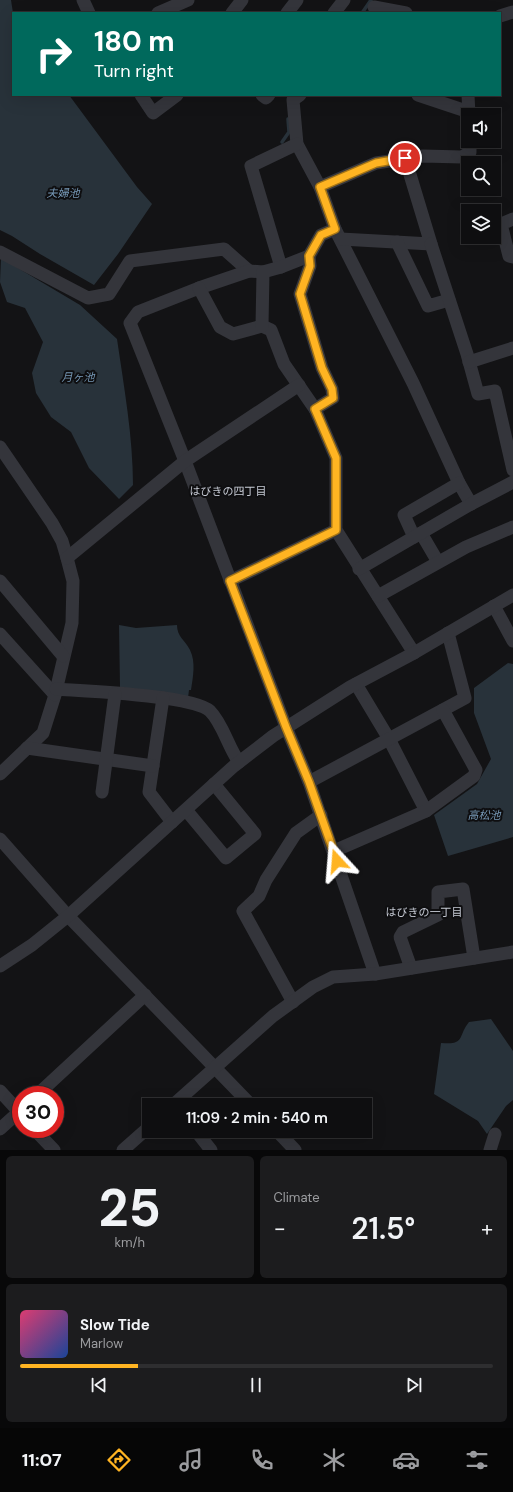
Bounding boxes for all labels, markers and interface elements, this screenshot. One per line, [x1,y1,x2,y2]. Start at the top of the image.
text: 180 m [94,23,175,60]
icon: right [28,28,80,80]
text: Turn right [94,59,174,83]
map controls [461,108,501,244]
button: sound [461,108,501,148]
pin [388,141,422,175]
icon: arrive [394,147,416,169]
button: search [461,156,501,196]
water label: 夫婦池 [47,186,80,200]
button: layers [461,204,501,244]
water label: 月ヶ池 [62,370,95,384]
district label: はびきの四丁目 [190,484,267,498]
water label: 高松池 [468,808,501,822]
position arrow [316,840,358,882]
district label: はびきの一丁目 [386,905,463,919]
speed limit sign: 30 [12,1086,64,1138]
text: 11:09 · 2 min · 540 m [186,1108,328,1128]
text: 25 [99,1174,161,1242]
text: Climate [274,1189,320,1206]
text: 21.5° [351,1209,415,1248]
text: − [274,1214,286,1243]
text: + [481,1214,493,1243]
text: km/h [114,1234,145,1251]
text: Slow Tide [80,1315,150,1335]
text: Marlow [80,1335,123,1352]
icon: previous [88,1374,110,1396]
icon: pause [245,1374,267,1396]
icon: next [403,1374,425,1396]
icon: directions [105,1446,133,1474]
icon: music [177,1446,205,1474]
icon: phone [248,1446,276,1474]
icon: climate [320,1446,348,1474]
icon: car [392,1446,420,1474]
icon: filters [463,1446,491,1474]
text: 11:07 [22,1448,62,1472]

